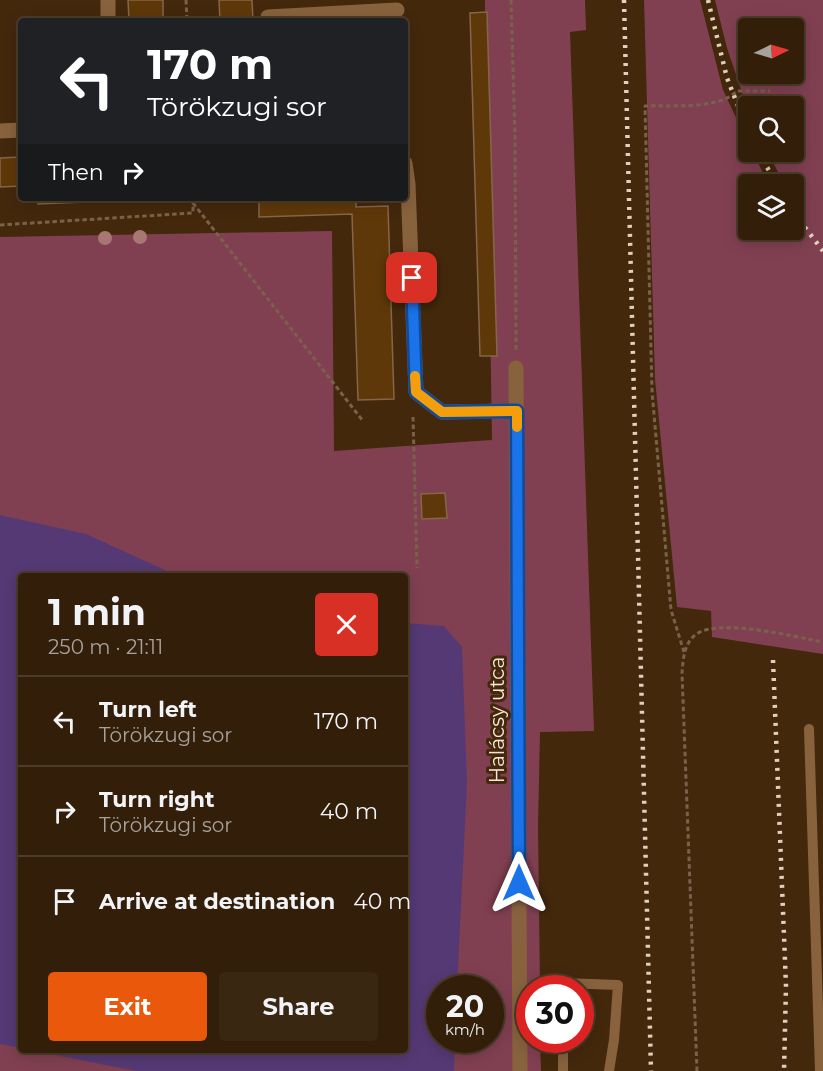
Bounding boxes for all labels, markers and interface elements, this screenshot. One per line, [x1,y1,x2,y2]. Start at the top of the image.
north arrow [738,18,804,84]
map controls [738,18,804,240]
text: 170 m [147,38,273,90]
icon: left [48,42,126,120]
text: Törökzugi sor [147,90,327,123]
button: search [738,96,804,162]
icon: right [116,156,149,189]
text: Then [48,159,104,186]
button: layers [738,174,804,240]
pin [386,252,437,303]
icon: arrive [395,261,428,294]
text: 1 min [48,590,146,634]
button: close [315,593,378,656]
text: 250 m · 21:11 [48,635,163,659]
street label: Halácsy utca [485,657,509,783]
text: Turn left [99,696,197,723]
icon: left [48,705,81,738]
text: 170 m [314,708,378,735]
text: Törökzugi sor [99,723,232,747]
text: Turn right [99,786,214,813]
icon: right [48,795,81,828]
text: 40 m [320,798,378,825]
text: Törökzugi sor [99,813,232,837]
position arrow [487,851,551,915]
icon: arrive [48,885,81,918]
text: Arrive at destination [99,888,335,915]
text: 40 m [353,888,411,915]
button: Exit [48,972,207,1041]
button: Share [219,972,378,1041]
speed limit sign: 30 [516,975,594,1053]
text: 20 [446,988,484,1025]
text: km/h [445,1020,485,1039]

